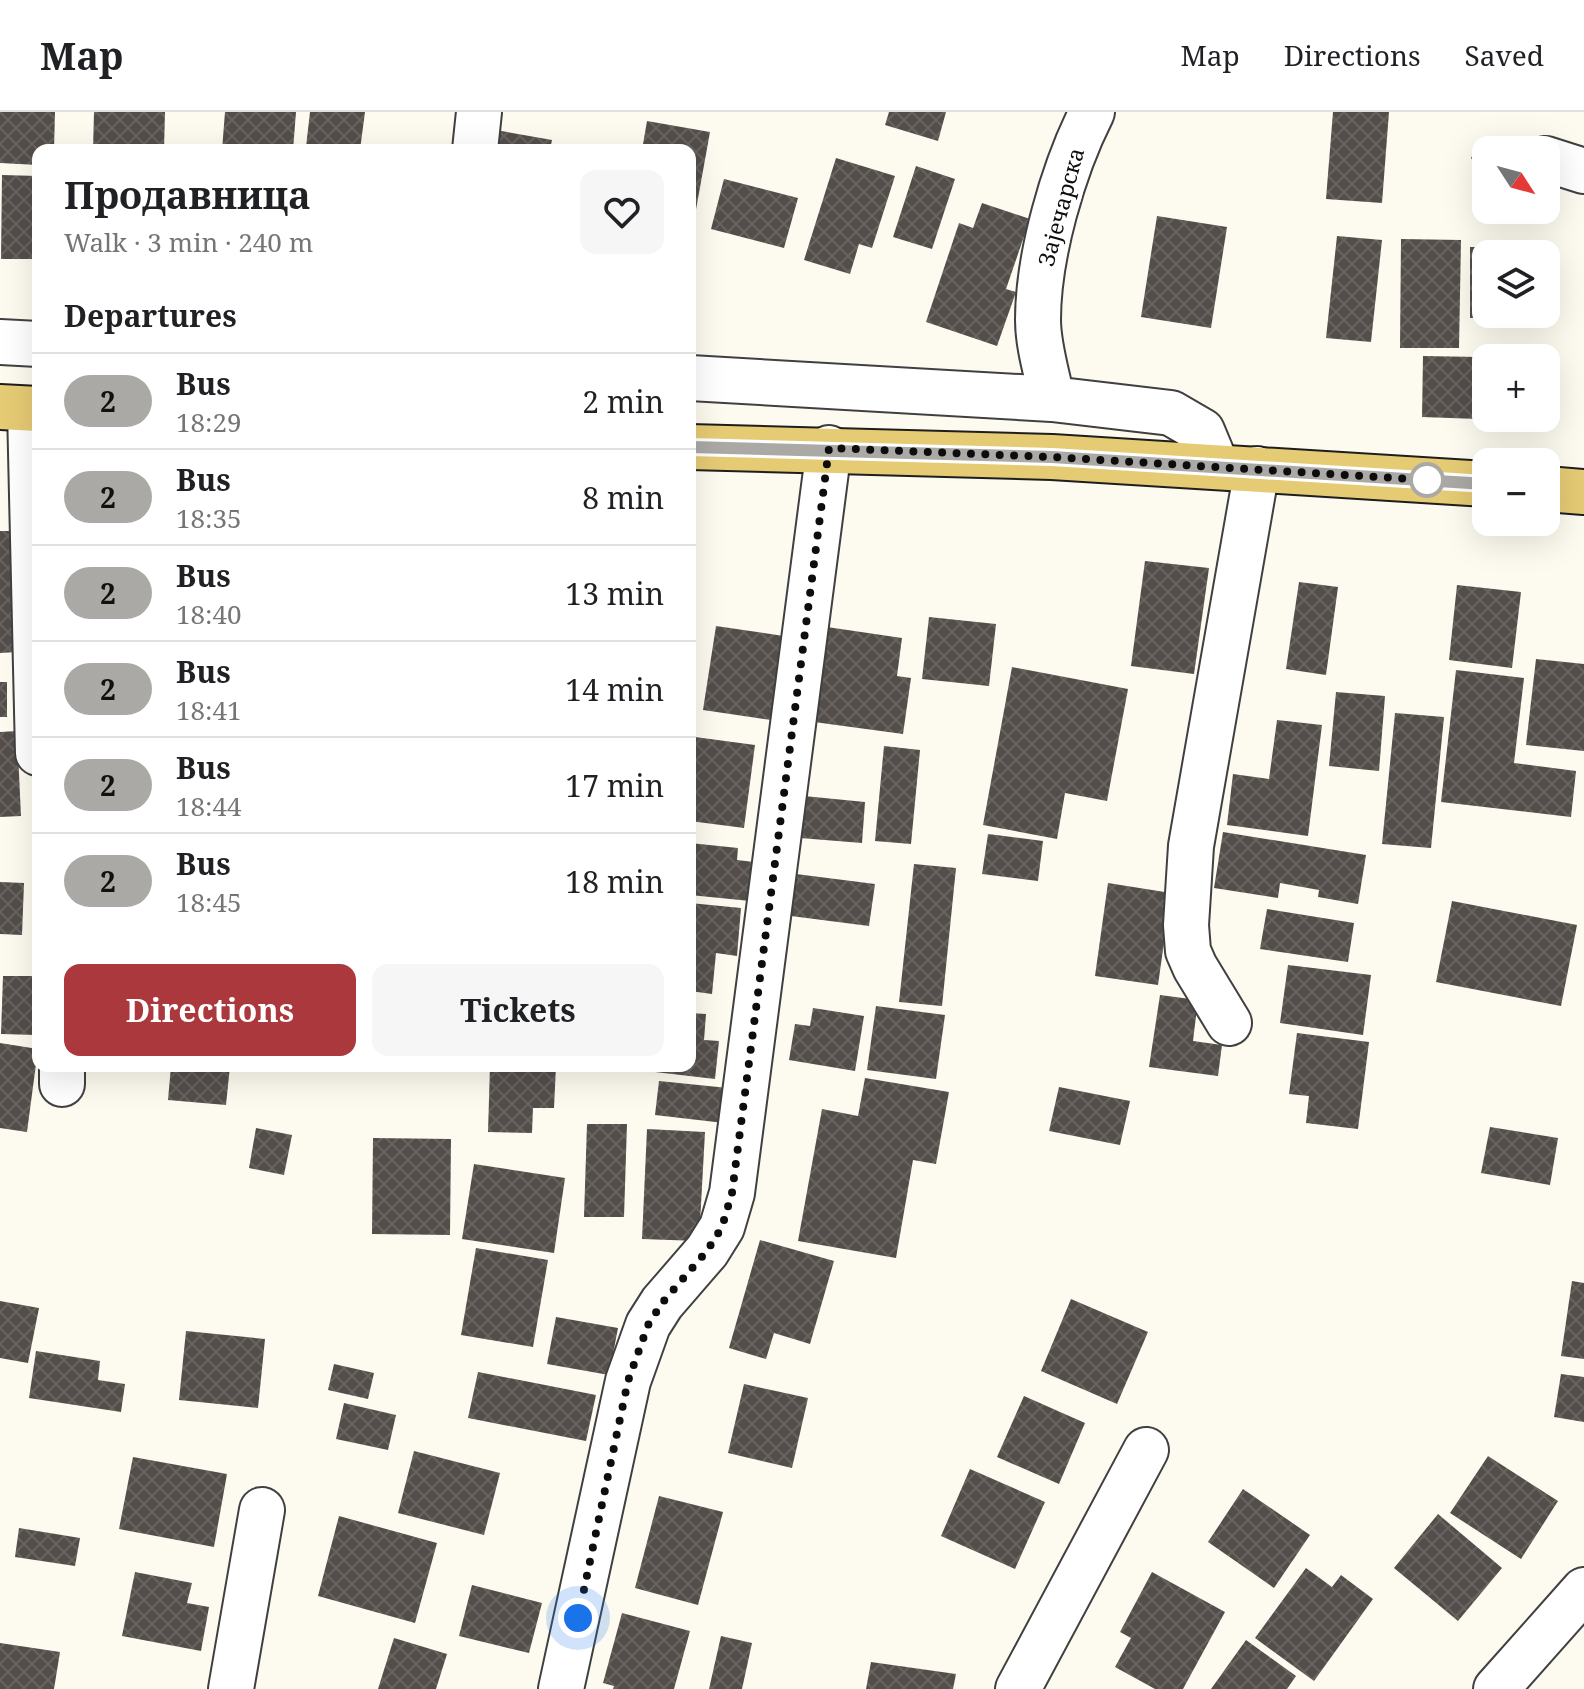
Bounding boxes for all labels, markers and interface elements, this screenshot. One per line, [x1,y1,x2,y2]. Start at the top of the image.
text: Map [40,29,124,81]
text: Map [1180,36,1240,74]
text: Directions [1284,36,1421,74]
text: Saved [1465,36,1544,74]
north arrow [1472,136,1560,224]
map controls [1472,136,1560,536]
street label: Зајечарска [1030,144,1090,269]
text: Продавница [64,168,311,220]
button: heart [580,170,664,254]
text: Walk · 3 min · 240 m [64,224,313,260]
button: layers [1472,240,1560,328]
text: Departures [64,295,237,336]
button: + [1472,344,1560,432]
text: Bus [176,363,231,404]
text: 2 min [582,381,664,422]
text: 2 [100,382,116,420]
text: 18:29 [176,404,242,440]
button: − [1472,448,1560,536]
text: Bus [176,459,231,500]
unlabelled marker [1410,463,1444,497]
text: 8 min [582,477,664,518]
text: 2 [100,478,116,516]
text: 18:35 [176,500,242,536]
text: Bus [176,555,231,596]
text: 13 min [565,573,664,614]
text: 2 [100,574,116,612]
text: 18:40 [176,596,242,632]
text: Bus [176,651,231,692]
text: 14 min [565,669,664,710]
text: 2 [100,670,116,708]
text: 18:41 [176,692,242,728]
text: Bus [176,747,231,788]
text: 17 min [565,765,664,806]
text: 2 [100,766,116,804]
text: 18:44 [176,788,242,824]
text: Bus [176,843,231,884]
text: 18 min [565,861,664,902]
text: 2 [100,862,116,900]
text: 18:45 [176,884,242,920]
button: Directions [64,964,356,1056]
button: Tickets [372,964,664,1056]
your location [558,1598,598,1638]

